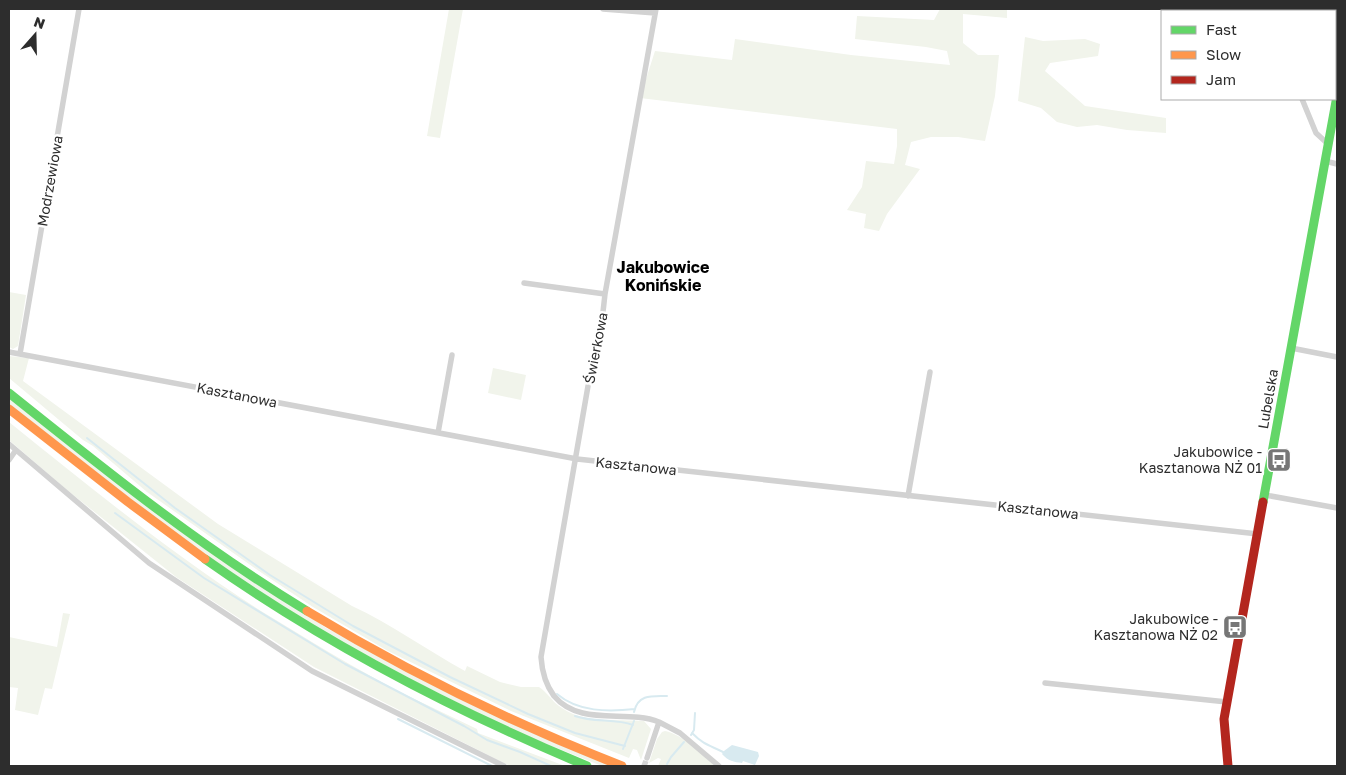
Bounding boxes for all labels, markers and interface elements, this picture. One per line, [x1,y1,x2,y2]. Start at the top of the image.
north arrow [10,10,60,60]
legend [1161,10,1336,100]
text: N [32,13,48,32]
text: Fast [1206,20,1237,38]
text: Slow [1206,45,1241,63]
text: Jam [1206,70,1236,88]
street label: Modrzewiowa [33,134,66,228]
district label: Jakubowice Konińskie [617,257,709,295]
street label: Świerkowa [580,311,611,385]
street label: Lubelska [1254,368,1281,430]
street label: Kasztanowa [195,378,279,411]
place label: Jakubowice - Kasztanowa NŻ 01 [1139,443,1262,476]
bus stop icon: Jakubowice - Kasztanowa NŻ 01 [1266,447,1292,473]
street label: Kasztanowa [595,453,678,478]
street label: Kasztanowa [997,497,1080,522]
place label: Jakubowice - Kasztanowa NŻ 02 [1094,610,1218,643]
bus stop icon: Jakubowice - Kasztanowa NŻ 02 [1222,614,1248,640]

